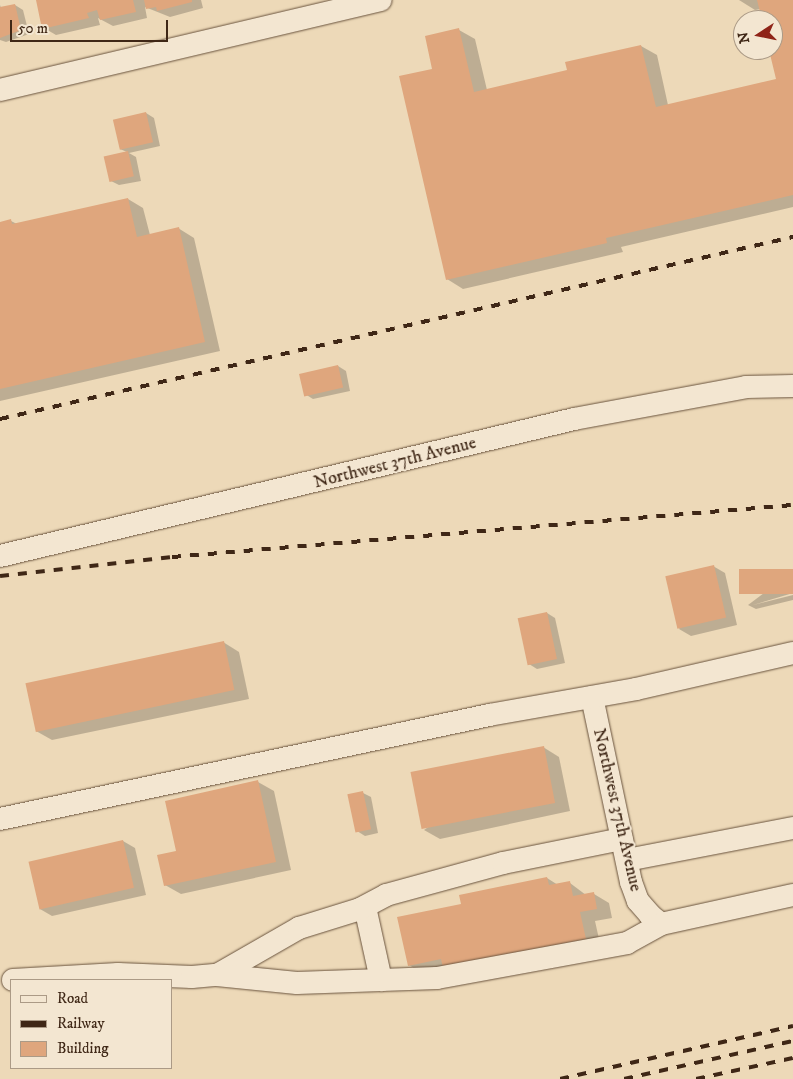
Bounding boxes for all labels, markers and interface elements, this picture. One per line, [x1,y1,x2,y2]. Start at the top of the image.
scale bar [12,10,170,42]
north arrow [733,10,783,60]
text: 50 m [18,19,48,38]
text: N [734,30,754,45]
street label: Northwest 37th Avenue [312,432,478,494]
street label: Northwest 37th Avenue [588,726,646,894]
legend [10,979,172,1069]
text: Road [57,989,88,1008]
text: Railway [57,1014,105,1033]
text: Building [57,1039,109,1058]

